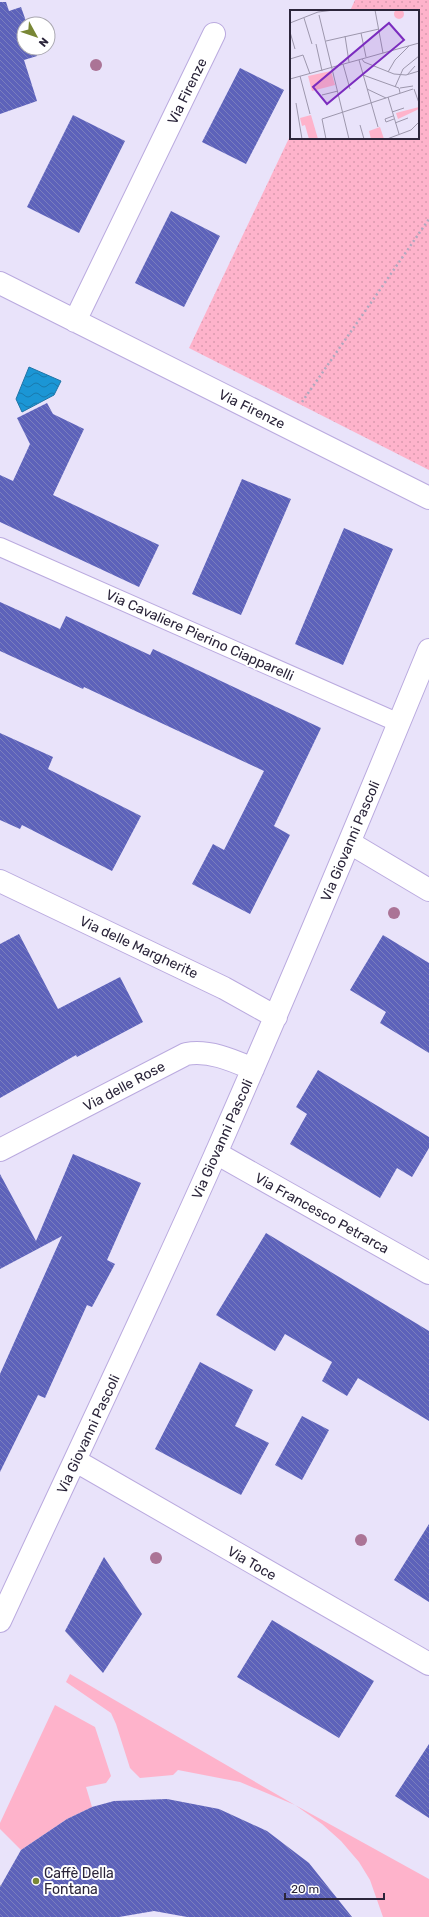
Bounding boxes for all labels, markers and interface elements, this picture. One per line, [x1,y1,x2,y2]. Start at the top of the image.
inset map [290,10,419,139]
north arrow [16,16,56,56]
text: N [36,35,51,49]
street label: Via Firenze [164,55,211,127]
street label: Via Firenze [216,386,288,433]
street label: Via Cavaliere Pierino Ciapparelli [103,586,296,685]
street label: Via Giovanni Pascoli [317,778,384,904]
street label: Via delle Margherite [77,913,201,982]
street label: Via delle Rose [81,1058,168,1115]
street label: Via Giovanni Pascoli [188,1077,257,1202]
street label: Via Francesco Petrarca [252,1169,392,1257]
street label: Via Giovanni Pascoli [53,1372,124,1497]
street label: Via Toce [224,1543,279,1584]
place label: Caffè Della Fontana [44,1865,114,1898]
scale bar [285,1875,384,1901]
marker: Caffè Della Fontana [31,1876,41,1886]
text: 20 m [291,1882,319,1896]

